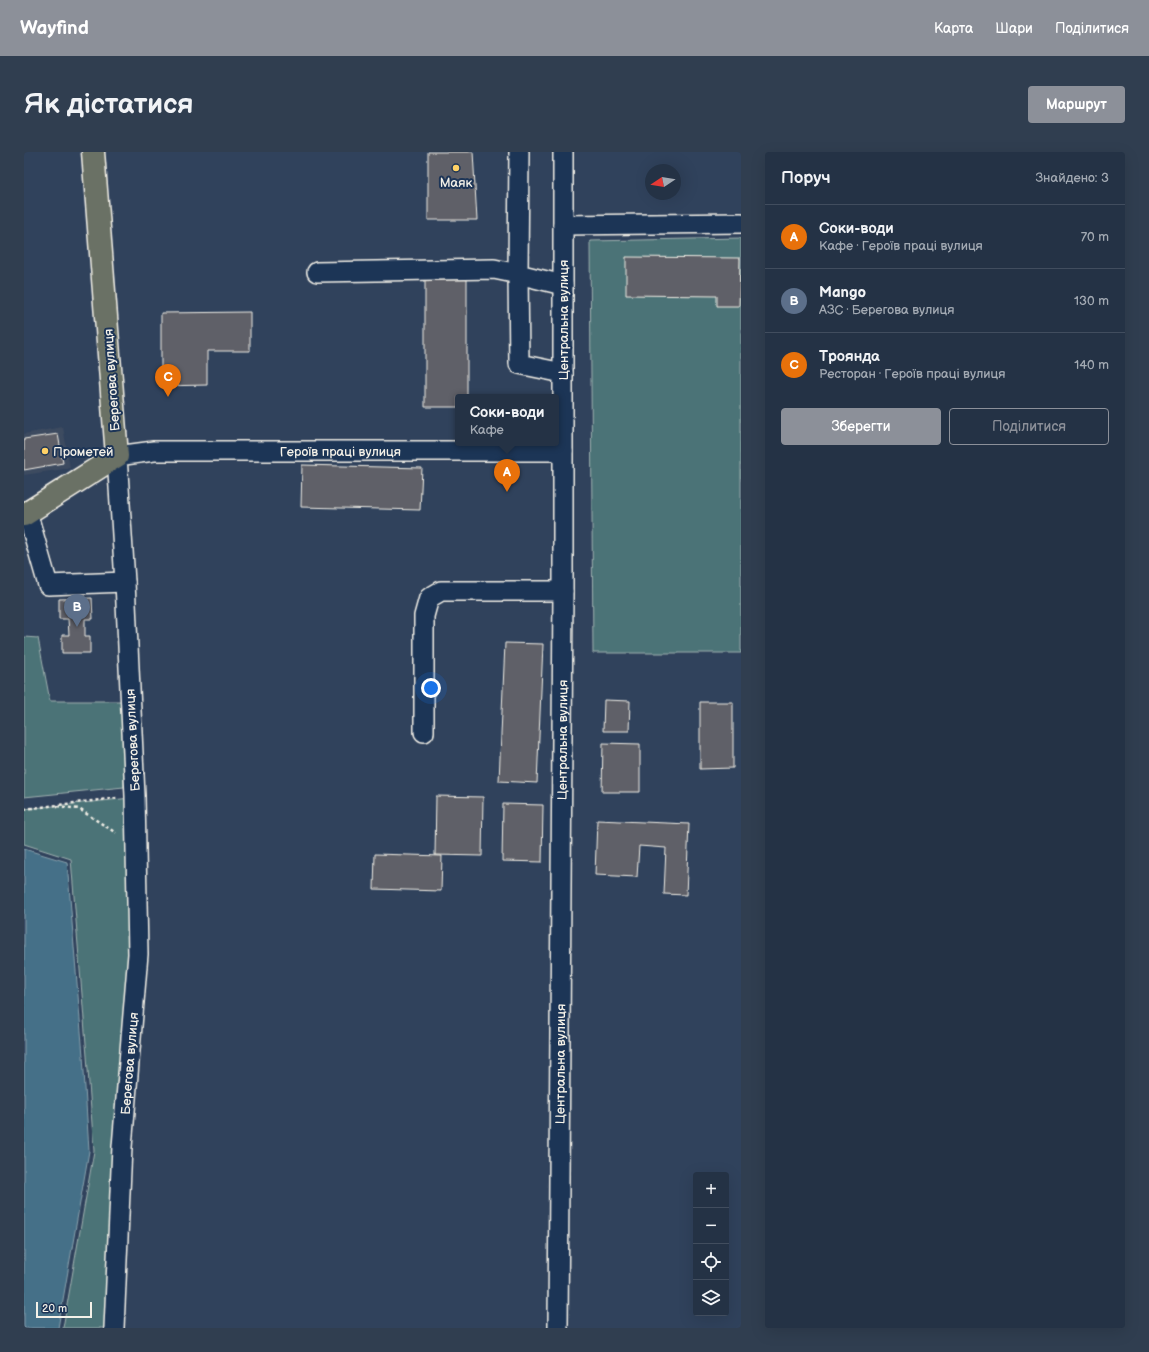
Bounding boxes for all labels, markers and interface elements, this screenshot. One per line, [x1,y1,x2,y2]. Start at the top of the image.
text: Wayfind [20,17,89,40]
text: Карта [934,20,973,37]
text: Шари [995,20,1033,37]
text: Поділитися [1055,20,1129,37]
button: Маршрут [1028,86,1125,123]
text: Як дістатися [24,88,193,121]
marker: Маяк [451,163,461,173]
north arrow [645,164,681,200]
text: Поруч [781,168,831,188]
text: Знайдено: 3 [1035,170,1109,186]
place label: Маяк [440,175,472,191]
text: Соки-води [819,219,894,238]
text: A [790,229,798,245]
text: 70 m [1081,229,1109,245]
text: Кафе · Героїв праці вулиця [819,238,983,254]
street label: Центральна вулиця [556,260,572,380]
text: Mango [819,283,866,302]
text: B [789,293,799,309]
text: 130 m [1074,293,1109,309]
text: АЗС · Берегова вулиця [819,302,954,318]
street label: Берегова вулиця [100,328,124,432]
text: Троянда [819,347,880,366]
text: C [789,357,799,373]
text: 140 m [1074,357,1109,373]
pin: C [155,364,181,397]
text: Ресторан · Героїв праці вулиця [819,366,1005,382]
popup [455,394,559,446]
text: Соки-води [470,403,544,422]
button: Зберегти [781,408,941,445]
button: Поділитися [949,408,1109,445]
text: Кафе [470,422,504,438]
place label: Прометей [53,444,113,460]
street label: Героїв праці вулиця [280,444,401,460]
marker: Прометей [40,446,50,456]
pin: A [494,459,520,492]
pin: B [64,594,90,627]
your location [421,678,441,698]
street label: Центральна вулиця [555,680,571,800]
street label: Берегова вулиця [122,688,144,792]
street label: Центральна вулиця [552,1004,569,1124]
street label: Берегова вулиця [118,1012,142,1115]
map controls [693,1172,729,1316]
button: + [693,1172,729,1208]
button: − [693,1208,729,1244]
button: locate [693,1244,729,1280]
button: layers [693,1280,729,1316]
scale bar [36,1300,92,1319]
text: 20 m [42,1302,67,1315]

